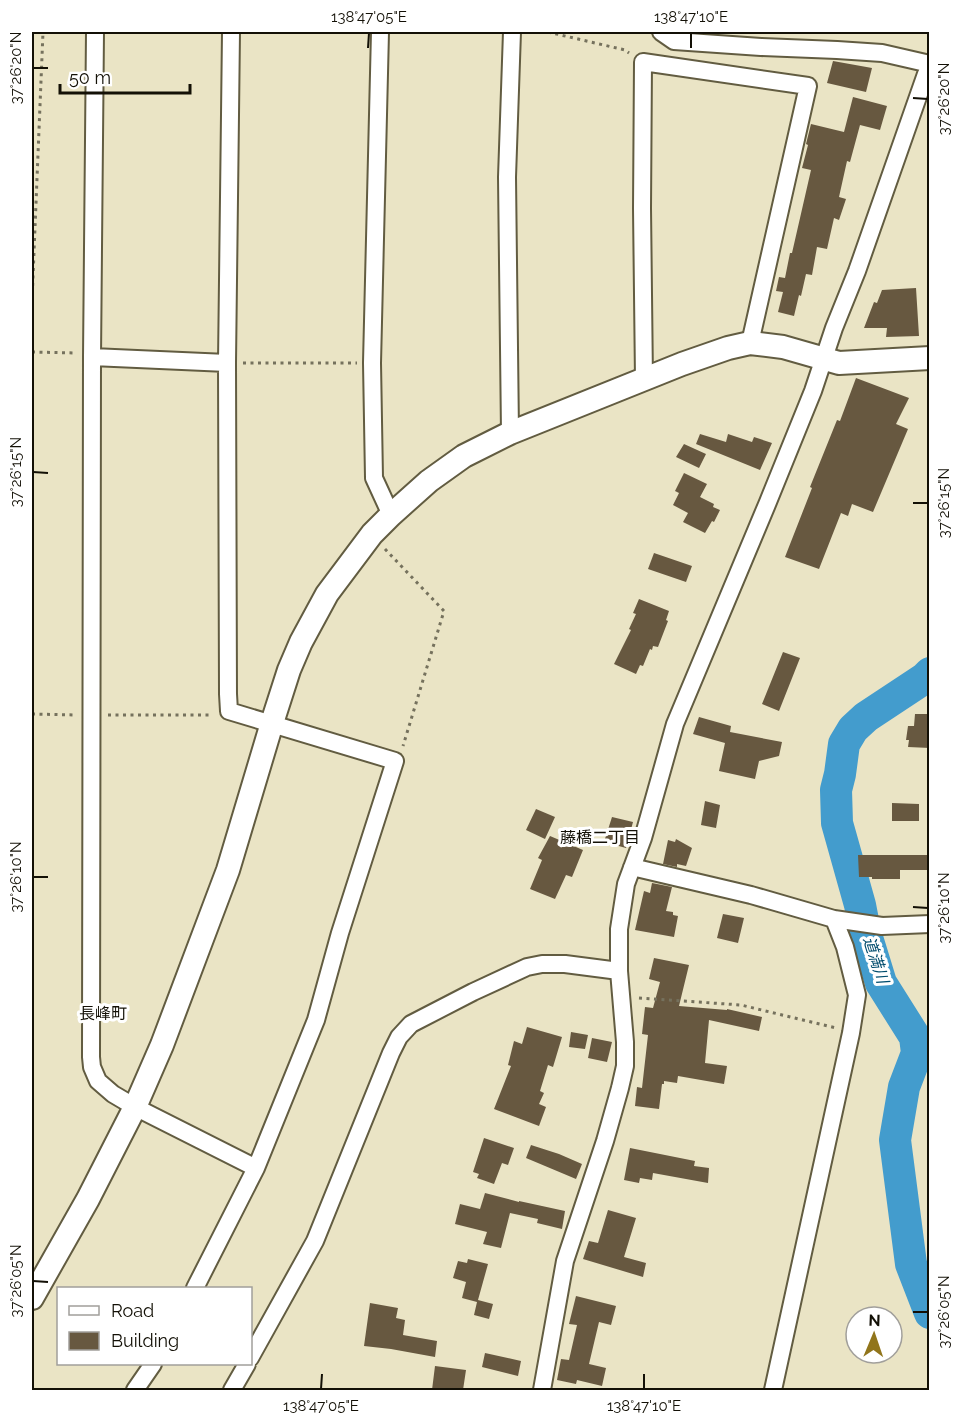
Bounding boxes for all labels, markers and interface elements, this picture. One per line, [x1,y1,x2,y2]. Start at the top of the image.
text: 138°47'05"E [331,8,407,26]
text: 138°47'10"E [654,8,728,26]
text: 37°26'20"N [7,32,25,104]
scale bar [60,57,190,95]
text: 37°26'20"N [935,63,953,135]
text: 50 m [69,67,111,88]
text: 37°26'15"N [7,437,25,507]
text: 37°26'15"N [935,468,953,538]
district label: 藤橋二丁目 [560,828,640,847]
text: 37°26'10"N [7,841,25,913]
text: 37°26'10"N [935,872,953,944]
water label: 道満川 [860,934,893,988]
district label: 長峰町 [79,1004,127,1023]
text: 37°26'05"N [7,1245,25,1317]
text: 37°26'05"N [935,1276,953,1348]
legend [57,1287,252,1365]
text: Road [111,1300,154,1321]
north arrow [844,1305,904,1365]
text: N [868,1311,881,1330]
text: Building [111,1330,179,1351]
text: 138°47'05"E [283,1397,359,1415]
text: 138°47'10"E [607,1397,681,1415]

